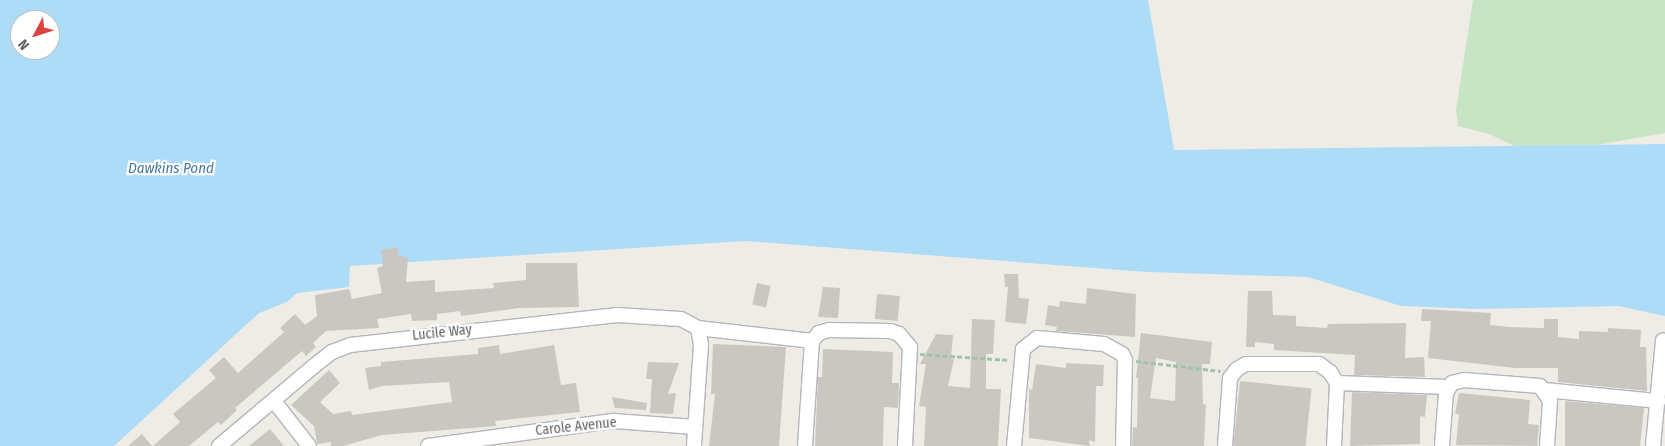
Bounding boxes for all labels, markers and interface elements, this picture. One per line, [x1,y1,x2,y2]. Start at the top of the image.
north arrow [10,10,60,60]
text: N [15,36,33,53]
water label: Dawkins Pond [128,160,214,178]
street label: Lucile Way [411,322,473,344]
street label: Carole Avenue [535,414,617,440]

